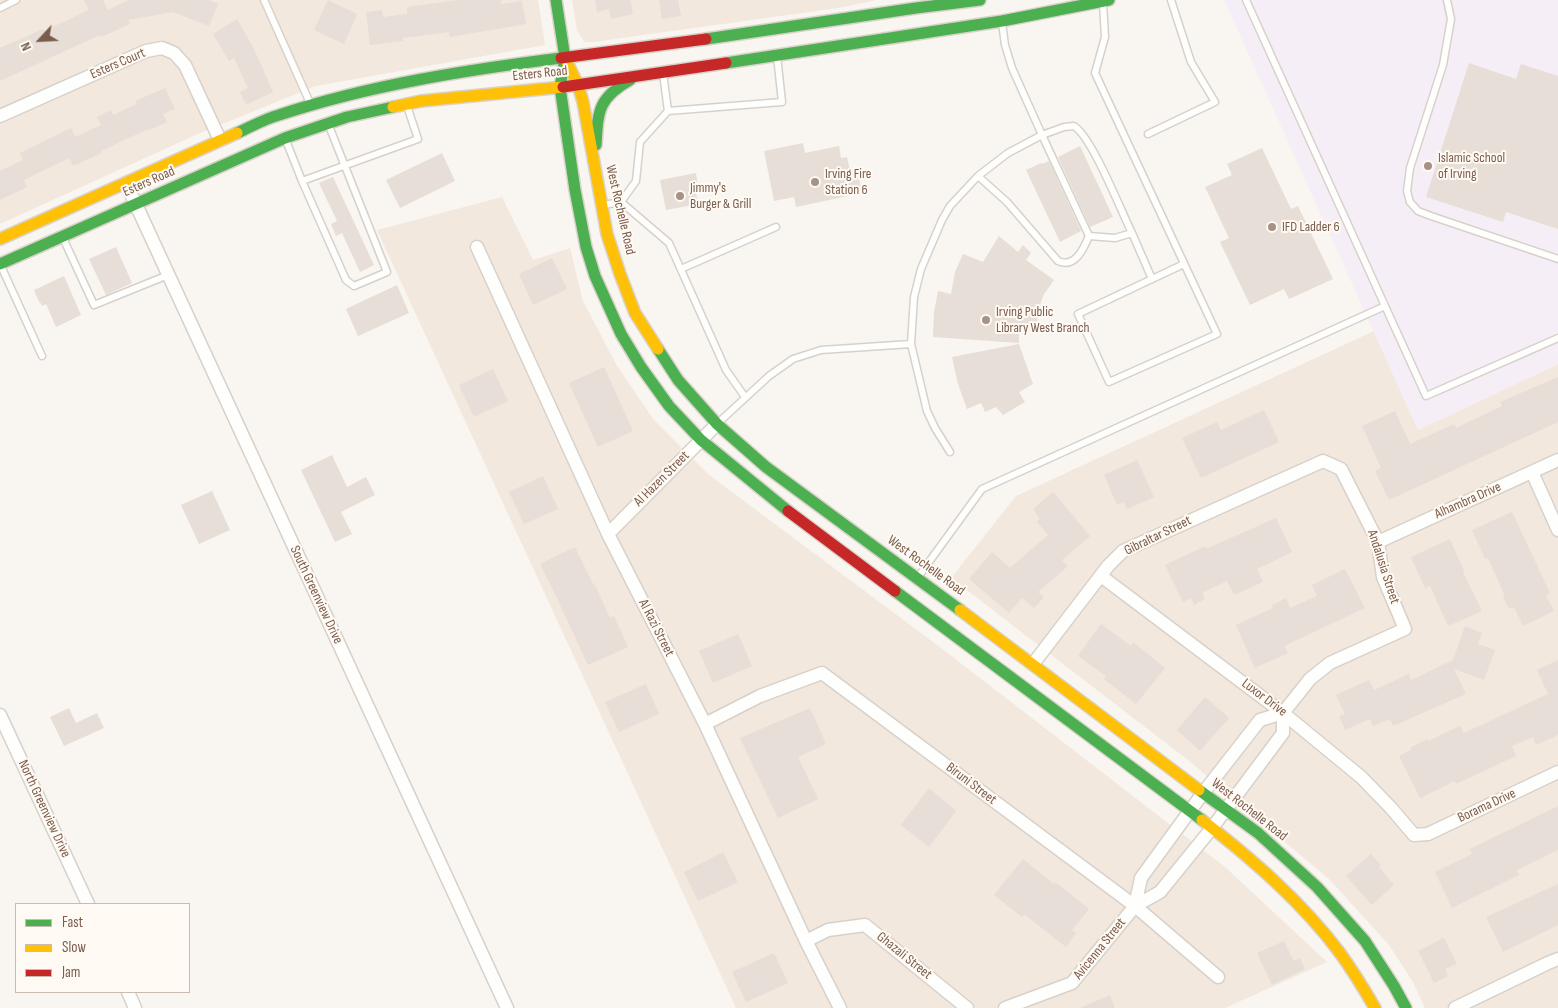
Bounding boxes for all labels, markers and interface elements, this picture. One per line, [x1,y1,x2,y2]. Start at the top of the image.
north arrow [15,15,65,65]
text: N [17,40,35,54]
street label: Esters Court [88,45,148,83]
street label: Esters Road [512,63,568,85]
place label: Islamic School of Irving [1438,150,1505,182]
marker: Islamic School of Irving [1422,160,1434,172]
street label: Esters Road [120,163,178,201]
street label: West Rochelle Road [601,163,639,257]
place label: Irving Fire Station 6 [825,166,871,198]
marker: Irving Fire Station 6 [809,176,821,188]
place label: Jimmy's Burger & Grill [690,180,751,212]
marker: Jimmy's Burger & Grill [674,190,686,202]
place label: IFD Ladder 6 [1282,219,1340,235]
marker: IFD Ladder 6 [1266,221,1278,233]
place label: Irving Public Library West Branch [996,304,1090,336]
marker: Irving Public Library West Branch [980,314,992,326]
street label: Al Hazen Street [631,448,693,510]
street label: Alhambra Drive [1432,479,1504,523]
street label: Gibraltar Street [1122,513,1194,559]
street label: Andalusia Street [1363,528,1403,606]
street label: West Rochelle Road [884,532,968,600]
street label: South Greenview Drive [286,543,346,647]
street label: Al Razi Street [634,597,678,659]
street label: Luxor Drive [1238,675,1290,721]
street label: North Greenview Drive [14,758,74,860]
street label: Biruni Street [942,760,1000,808]
street label: West Rochelle Road [1208,775,1290,845]
street label: Borama Drive [1455,785,1519,827]
legend [15,903,190,993]
text: Fast [62,913,83,932]
street label: Avicenna Street [1070,915,1130,983]
street label: Ghazali Street [873,929,935,983]
text: Slow [62,938,86,957]
text: Jam [62,963,80,982]

